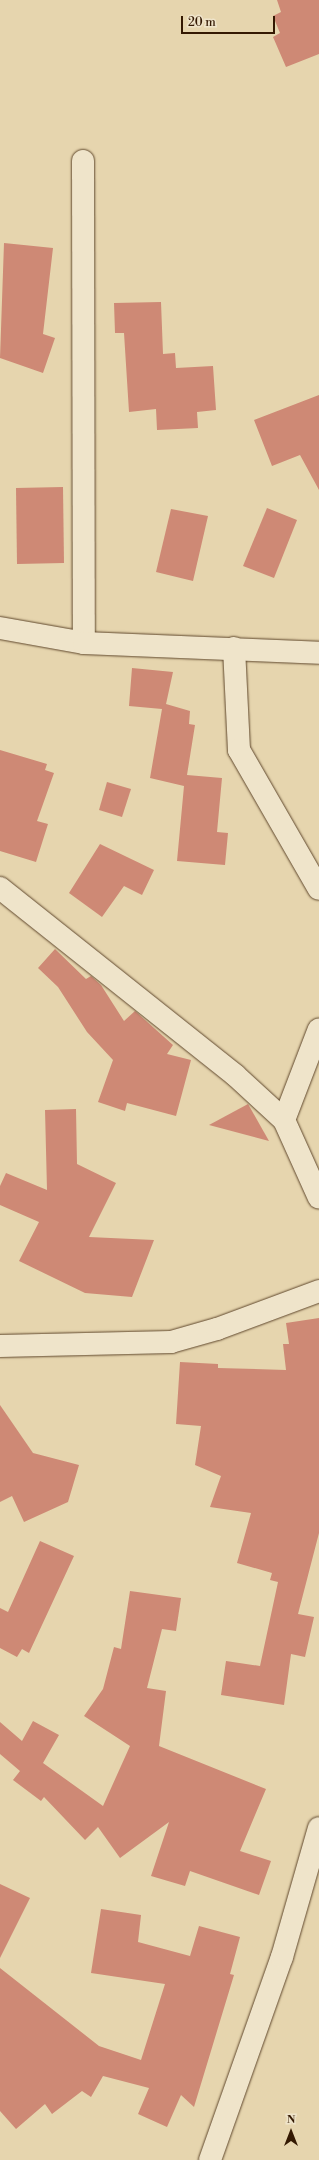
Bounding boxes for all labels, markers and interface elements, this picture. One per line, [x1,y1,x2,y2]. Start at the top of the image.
scale bar [183,8,277,34]
text: 20 m [188,15,216,30]
north arrow [271,2112,311,2152]
text: N [287,2113,295,2127]

